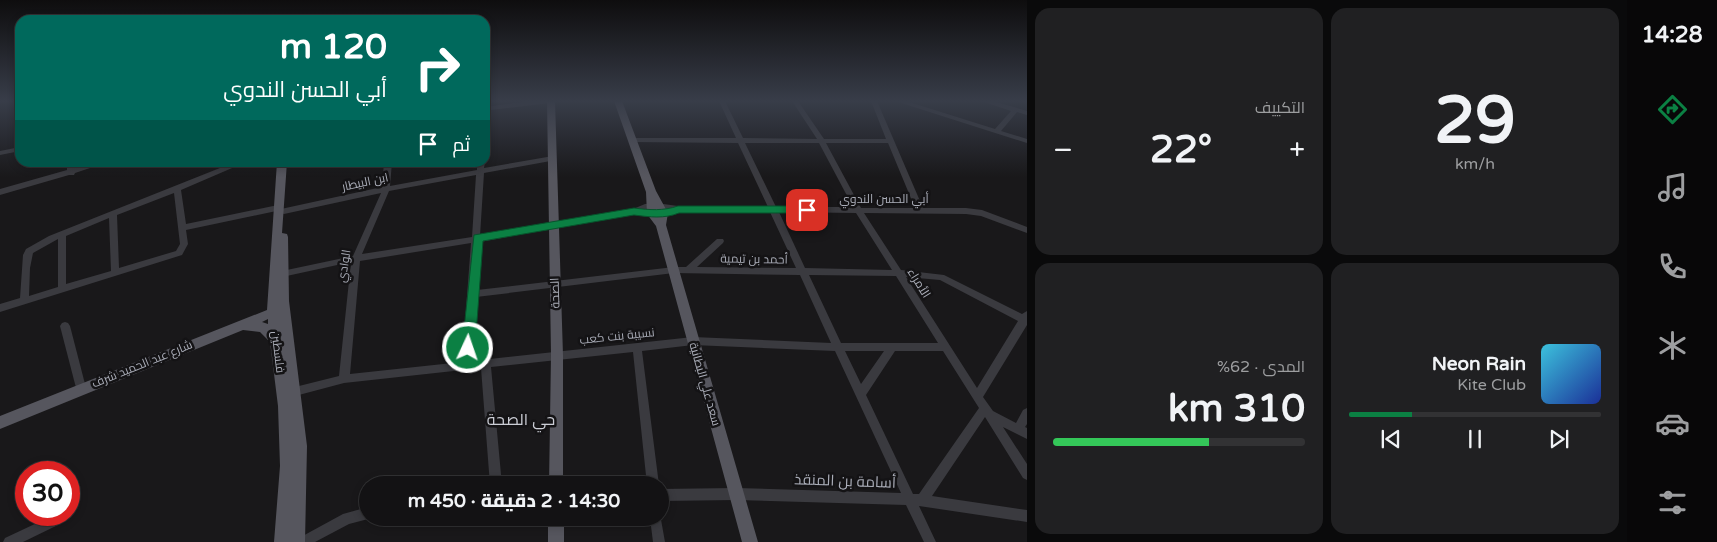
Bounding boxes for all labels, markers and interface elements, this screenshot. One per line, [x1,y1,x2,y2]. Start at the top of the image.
text: 14:28 [1642,22,1703,48]
text: 120 m [280,26,387,68]
icon: right [405,35,470,100]
text: أبي الحسن الندوي [223,77,387,103]
text: 29 [1434,82,1516,161]
icon: directions [1655,92,1690,127]
text: التكييف [1255,98,1305,118]
text: 22° [1150,127,1212,173]
icon: arrive [414,130,442,158]
text: − [1053,133,1073,167]
text: + [1289,133,1305,167]
text: ثم [452,134,470,156]
text: km/h [1455,154,1495,174]
street label: ابن البيطار [339,170,390,194]
icon: music [1655,170,1690,205]
pin [786,189,828,231]
street label: أبي الحسن الندوي [839,191,929,209]
icon: arrive [793,196,821,224]
street label: الوادي [334,248,356,284]
icon: phone [1655,249,1690,284]
street label: أحمد بن تيمية [720,250,788,267]
street label: الأمراء [905,266,933,300]
street label: الصحة [547,277,563,309]
position arrow [441,321,493,373]
street label: نسيبة بنت كعب [579,325,655,347]
icon: climate [1655,328,1690,363]
street label: فلسطين [268,330,288,374]
street label: شارع عبد الحميد شرف [90,337,195,391]
street label: سعد علي البطانية [684,341,724,428]
text: Neon Rain [1432,353,1526,375]
text: المدى · 62% [1217,357,1305,377]
text: Kite Club [1457,375,1526,395]
text: 310 km [1168,386,1305,432]
icon: car [1655,406,1690,441]
district label: حي الصحة [487,410,555,433]
icon: previous [1377,425,1405,453]
icon: pause [1461,425,1489,453]
icon: next [1545,425,1573,453]
speed limit sign: 30 [15,461,80,526]
street label: أسامة بن المنقذ [794,469,896,493]
icon: filters [1655,485,1690,520]
text: 14:30 · 2 دقيقة · 450 m [408,490,620,512]

